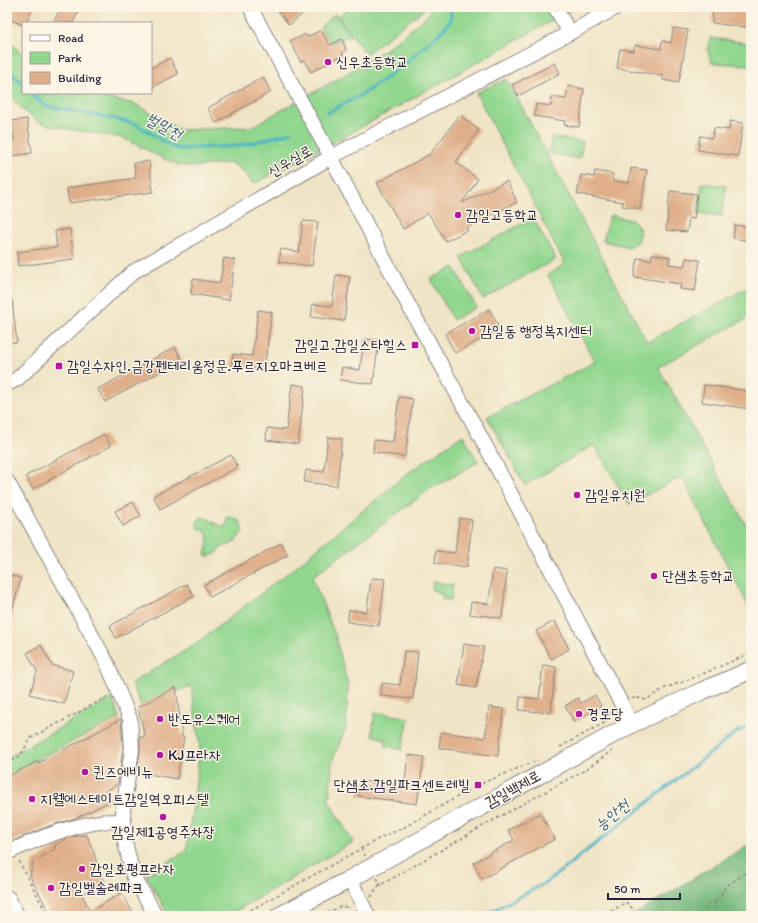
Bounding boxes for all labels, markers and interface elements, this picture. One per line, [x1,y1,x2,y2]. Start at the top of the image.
legend [22,22,152,94]
text: Road [58,31,84,45]
text: Park [58,51,82,65]
place label: 신우초등학교 [336,53,408,71]
marker: 신우초등학교 [323,57,333,67]
text: Building [58,71,102,85]
water label: 벌말천 [142,109,187,144]
street label: 신우실로 [265,141,315,181]
place label: 감일고등학교 [466,206,538,224]
marker: 감일고등학교 [453,210,463,220]
place label: 감일동 행정복지센터 [480,322,592,340]
marker: 감일동 행정복지센터 [467,326,477,336]
place label: 감일고.감일스타힐스 [295,336,407,354]
marker: 감일고.감일스타힐스 [410,340,420,350]
place label: 감일수자인.금강펜테리움정문.푸르지오마크베르 [67,357,328,375]
marker: 감일수자인.금강펜테리움정문.푸르지오마크베르 [54,361,64,371]
place label: 감일유치원 [585,486,645,504]
marker: 감일유치원 [572,490,582,500]
place label: 단샘초등학교 [662,567,734,585]
marker: 단샘초등학교 [649,571,659,581]
place label: 경로당 [587,705,623,723]
marker: 경로당 [574,709,584,719]
place label: 반도유스퀘어 [168,710,240,728]
marker: 반도유스퀘어 [155,714,165,724]
place label: KJ프라자 [168,746,221,764]
marker: KJ프라자 [155,750,165,760]
place label: 퀸즈에비뉴 [93,763,153,781]
street label: 감일백제로 [482,766,544,812]
marker: 퀸즈에비뉴 [80,767,90,777]
place label: 단샘초.감일파크센트레빌 [334,776,470,794]
marker: 단샘초.감일파크센트레빌 [473,780,483,790]
place label: 지웰에스테이트감일역오피스텔 [40,790,209,808]
marker: 지웰에스테이트감일역오피스텔 [27,794,37,804]
water label: 능안천 [591,794,635,834]
marker: 감일제1공영주차장 [158,812,168,822]
place label: 감일제1공영주차장 [111,823,215,841]
place label: 감일호평프라자 [90,860,175,878]
marker: 감일호평프라자 [77,864,87,874]
scale bar [608,875,680,901]
place label: 감일벨솔레파크 [59,879,144,897]
text: 50 m [614,882,640,896]
marker: 감일벨솔레파크 [46,883,56,893]

